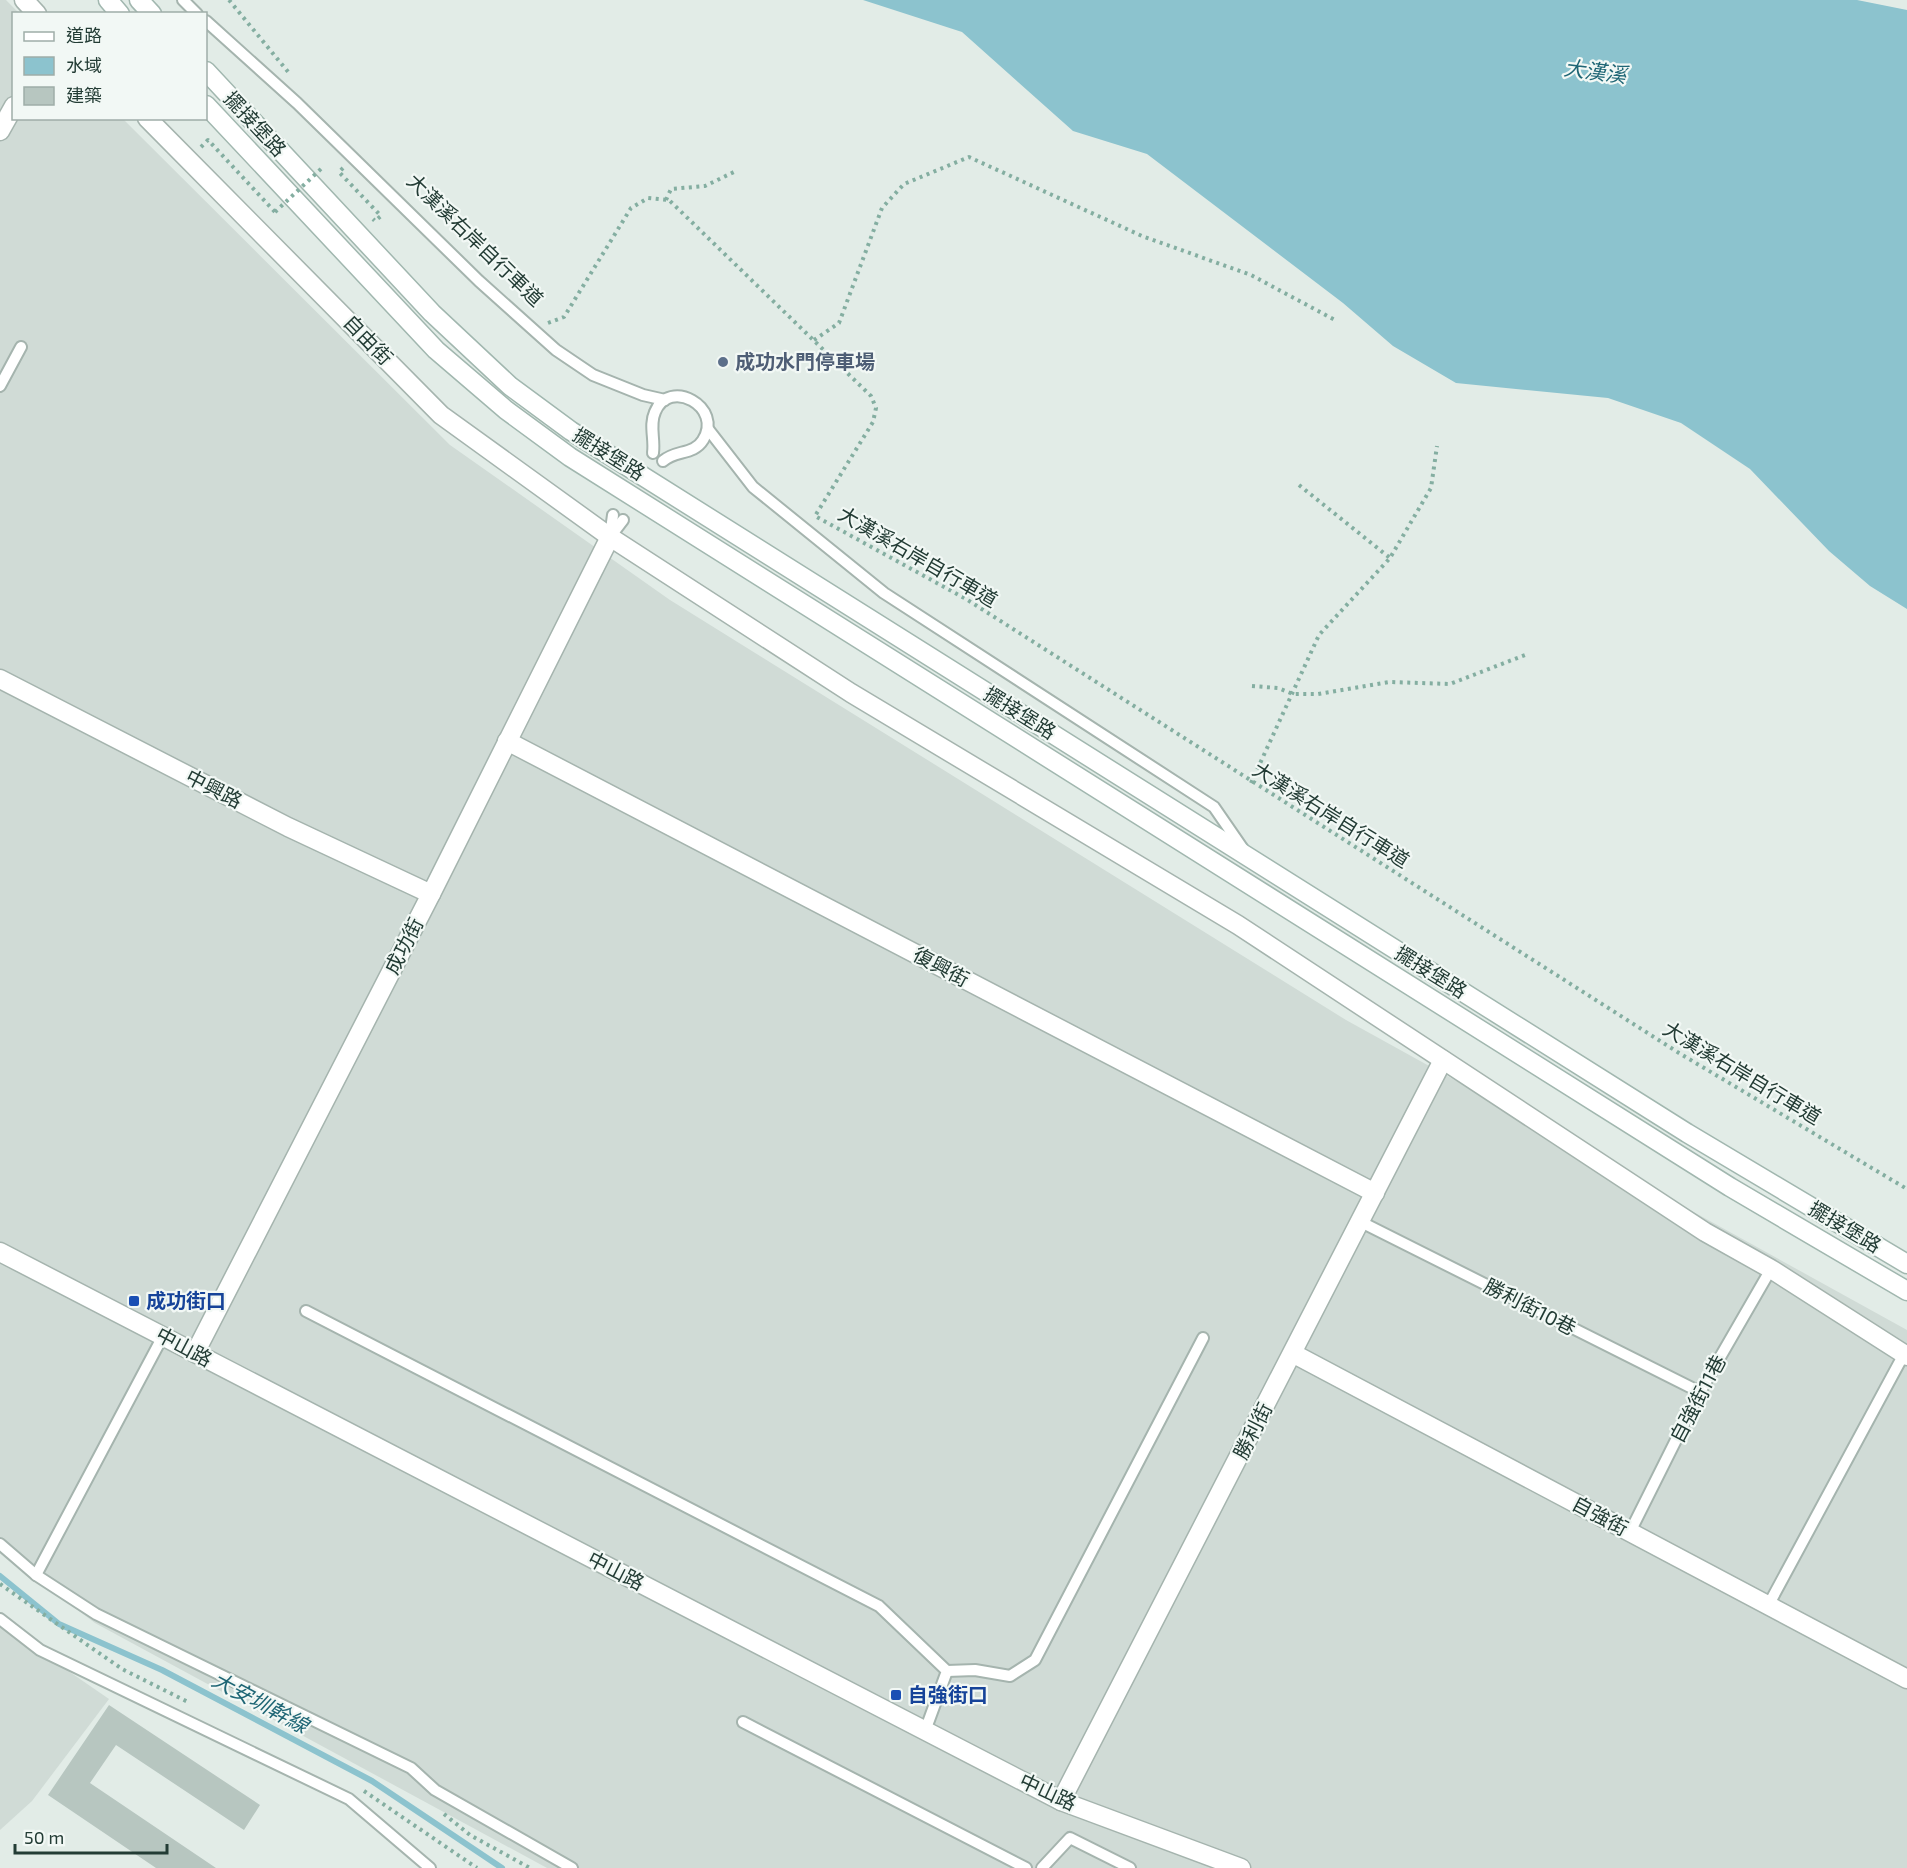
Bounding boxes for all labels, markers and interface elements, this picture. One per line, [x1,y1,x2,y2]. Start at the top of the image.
legend [12,12,207,120]
text: 道路 [66,24,102,46]
text: 水域 [66,54,102,76]
water label: 大漢溪 [1562,54,1631,87]
text: 建築 [66,84,102,106]
street label: 擺接堡路 [220,86,292,161]
street label: 大漢溪右岸自行車道 [403,168,549,310]
street label: 自由街 [339,309,398,369]
place label: 成功水門停車場 [735,349,875,373]
marker: 成功水門停車場 [716,355,730,369]
street label: 擺接堡路 [569,422,650,485]
street label: 大漢溪右岸自行車道 [835,501,1002,612]
street label: 擺接堡路 [980,681,1061,744]
street label: 大漢溪右岸自行車道 [1249,756,1414,872]
street label: 中興路 [182,764,247,812]
street label: 成功街 [379,913,427,978]
street label: 擺接堡路 [1391,940,1472,1003]
street label: 復興街 [909,941,974,991]
street label: 大漢溪右岸自行車道 [1659,1016,1826,1129]
street label: 擺接堡路 [1805,1195,1886,1257]
street label: 勝利街10巷 [1480,1273,1580,1340]
place label: 成功街口 [146,1288,226,1312]
marker: 成功街口 [127,1294,141,1308]
street label: 中山路 [152,1321,217,1371]
street label: 自強街11巷 [1664,1351,1730,1447]
street label: 勝利街 [1228,1398,1276,1463]
street label: 自強街 [1568,1490,1633,1540]
street label: 中山路 [584,1546,649,1594]
water label: 大安圳幹線 [208,1666,315,1738]
place label: 自強街口 [908,1682,988,1706]
marker: 自強街口 [889,1688,903,1702]
street label: 中山路 [1016,1768,1081,1815]
scale bar [15,1817,166,1855]
text: 50 m [24,1826,64,1848]

